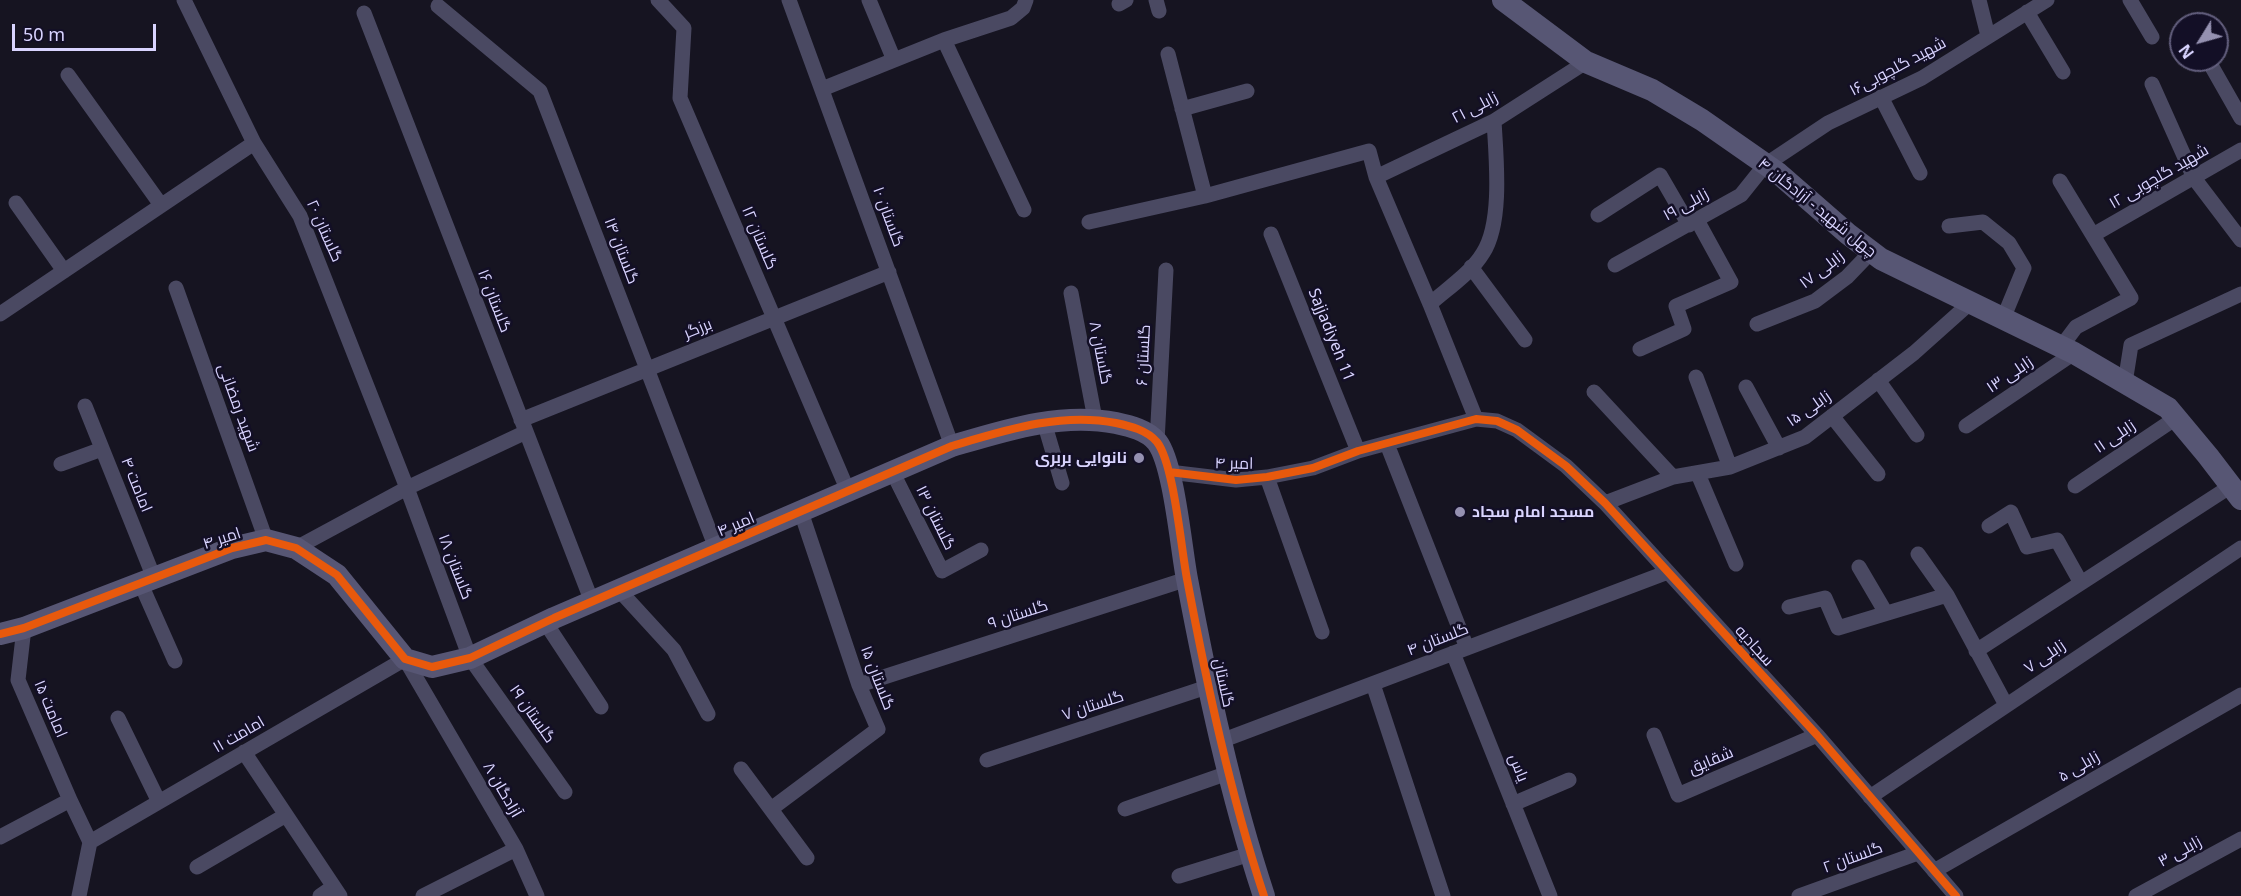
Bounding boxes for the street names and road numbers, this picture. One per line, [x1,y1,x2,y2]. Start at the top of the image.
street label: شهید گلچوبی۱۶ [1846,33,1950,101]
street label: زابلی ۲۱ [1449,88,1501,128]
street label: شهید گلچوبی ۱۲ [2106,141,2212,213]
street label: چهل شهید - آزادگان ۴ [1754,154,1880,262]
street label: گلستان ۱۰ [868,184,908,250]
street label: زابلی ۱۹ [1660,185,1712,225]
street label: گلستان ۲۰ [302,197,346,265]
street label: گلستان ۱۲ [737,203,781,273]
street label: گلستان ۱۴ [600,215,642,287]
street label: زابلی ۱۷ [1796,247,1848,293]
street label: گلستان ۱۶ [473,267,515,335]
street label: Sajjadiyeh 11 [1304,286,1358,384]
street label: برزگر [681,315,715,343]
street label: گلستان ۸ [1084,320,1116,386]
street label: گلستان ۶ [1133,324,1155,386]
street label: زابلی ۱۳ [1983,353,2037,397]
street label: شهید رمضانی [213,361,263,455]
street label: زابلی ۱۵ [1783,387,1835,431]
street label: زابلی ۱۱ [2091,416,2139,458]
street label: امیر ۴ [1214,454,1254,474]
street label: امامت ۴ [116,455,156,515]
street label: گلستان ۱۳ [911,483,959,553]
street label: امیر ۴ [714,509,758,541]
street label: امیر ۴ [201,524,243,554]
street label: گلستان ۱۸ [434,532,476,602]
street label: گلستان ۹ [986,596,1050,634]
street label: گلستان ۴ [1405,620,1471,660]
street label: سجادیه [1731,621,1777,671]
street label: زابلی ۷ [2021,636,2069,678]
street label: گلستان ۱۵ [856,643,898,713]
street label: گلستان [1208,657,1238,709]
street label: امامت ۱۵ [29,677,71,741]
street label: گلستان ۱۹ [505,681,559,747]
street label: گلستان ۷ [1060,687,1126,725]
street label: امامت ۱۱ [210,713,268,757]
street label: شقایق [1686,743,1736,779]
street label: زابلی ۵ [2055,748,2103,786]
street label: یاس [1504,751,1532,785]
street label: آزادگان ۸ [478,759,526,821]
street label: زابلی ۳ [2155,832,2205,872]
street label: گلستان ۲ [1821,838,1885,878]

